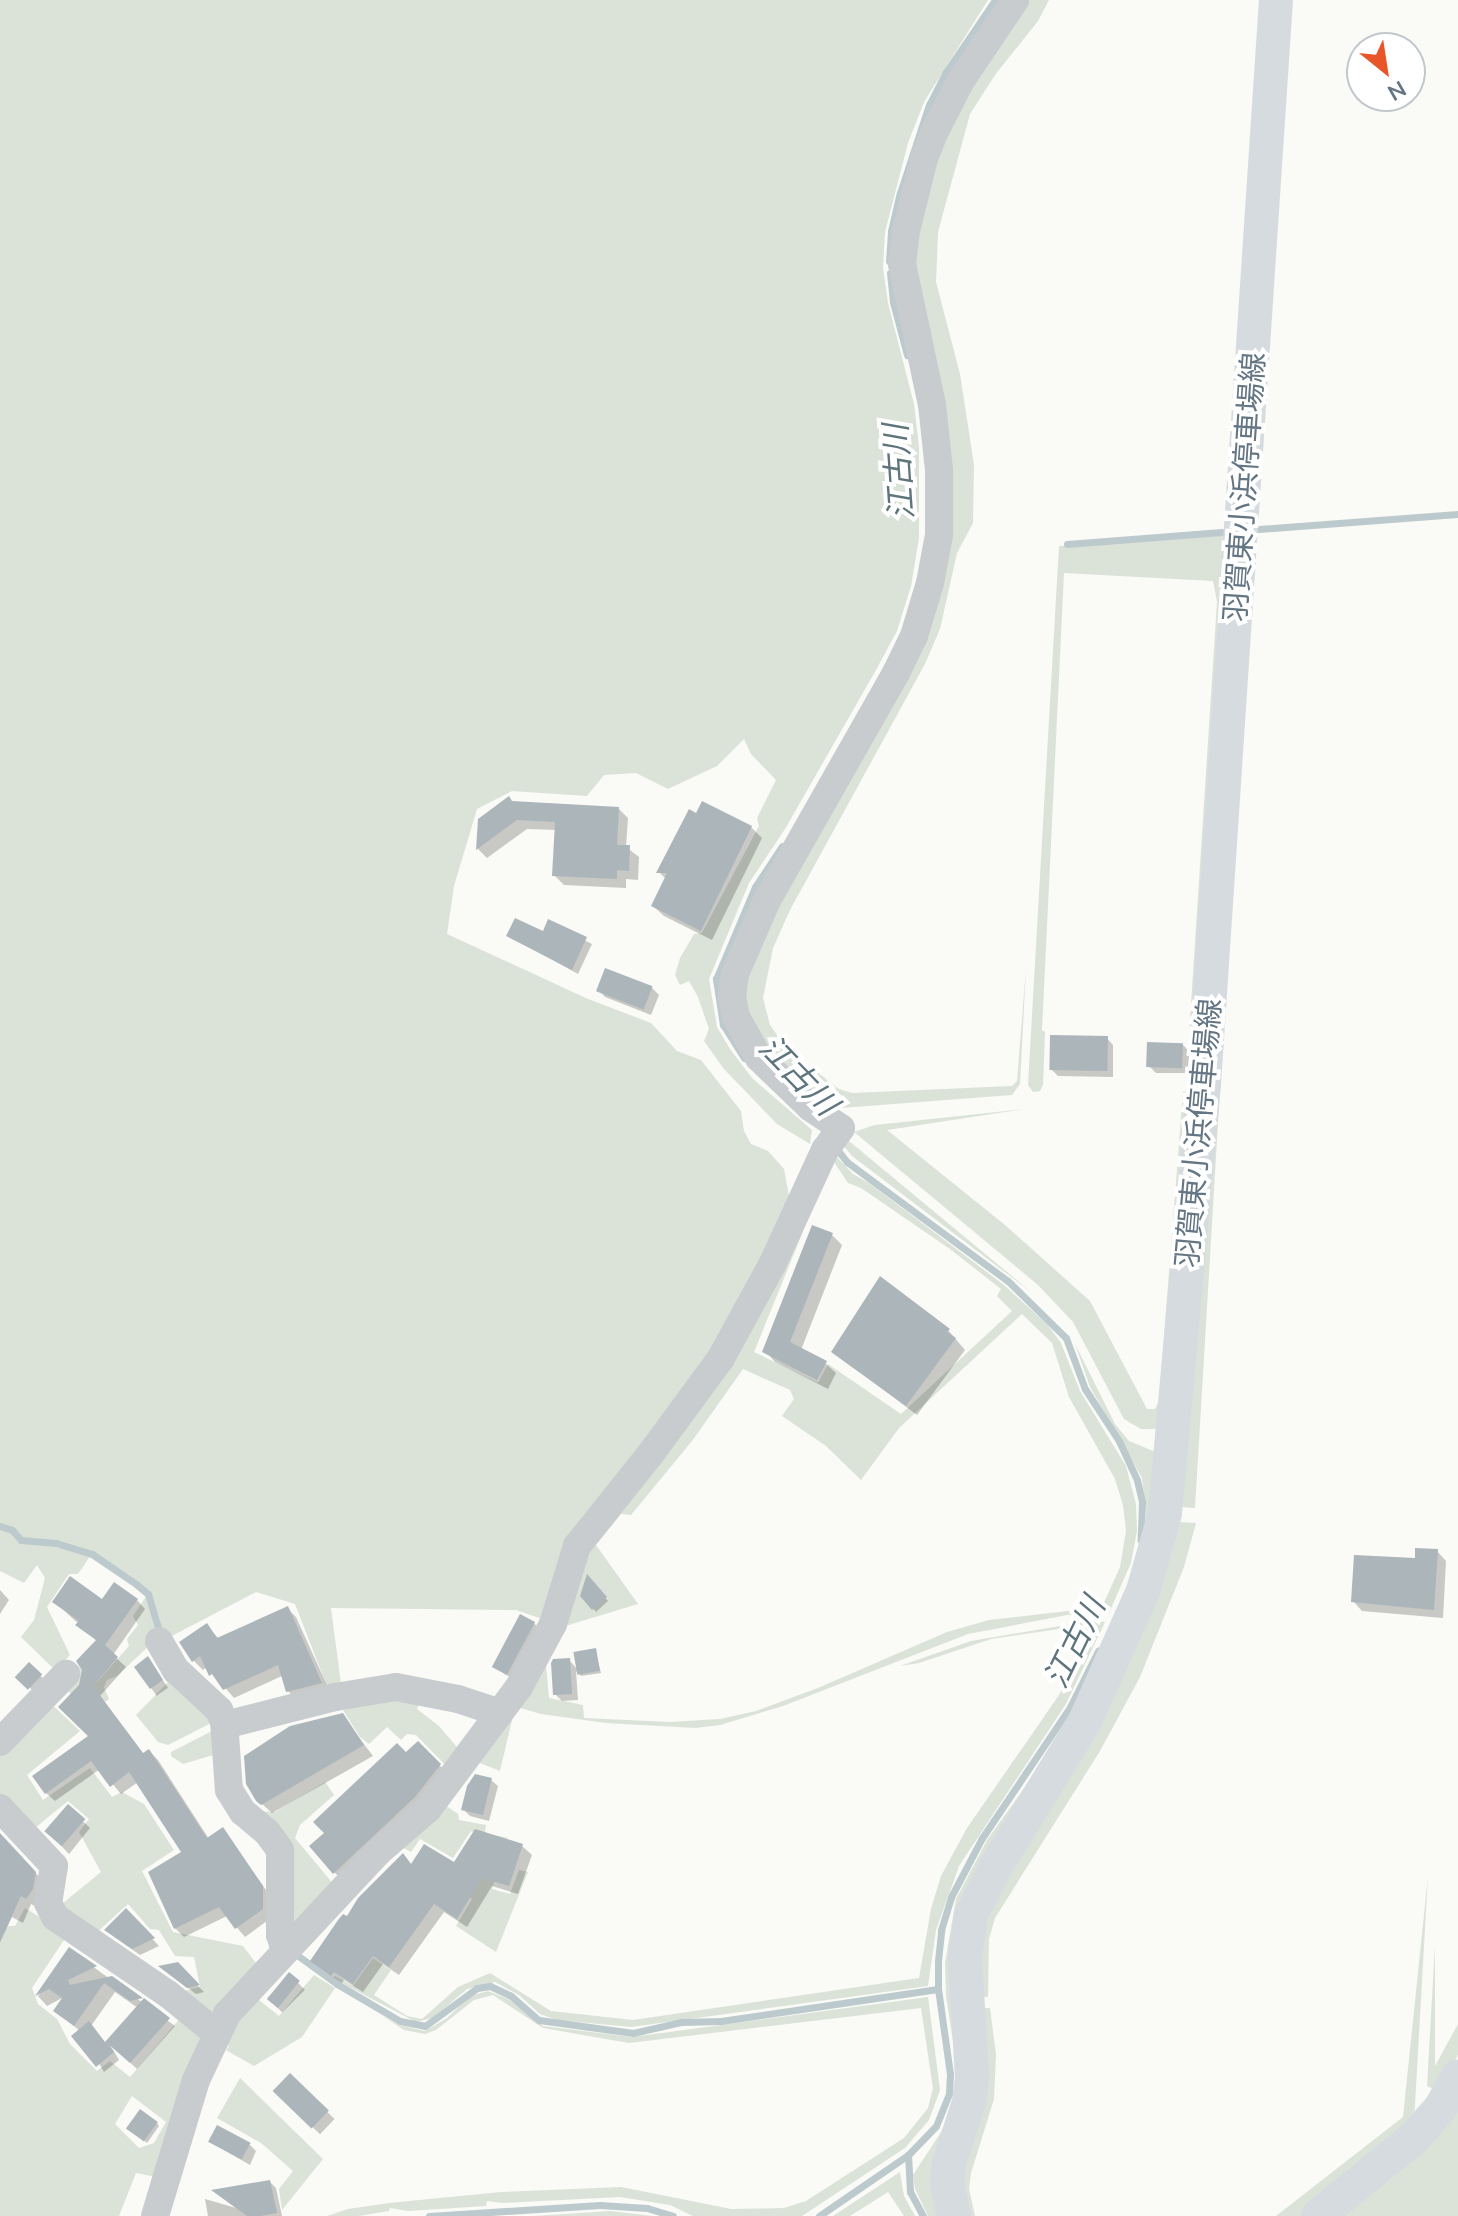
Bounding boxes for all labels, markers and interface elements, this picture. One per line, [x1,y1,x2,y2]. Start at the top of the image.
north arrow [1346,32,1426,112]
text: N [1383,75,1411,107]
street label: 羽賀東小浜停車場線 [1217,351,1271,623]
water label: 江古川 [875,423,921,521]
street label: 羽賀東小浜停車場線 [1168,997,1228,1269]
water label: 江古川 [752,1027,846,1123]
water label: 江古川 [1036,1590,1112,1694]

